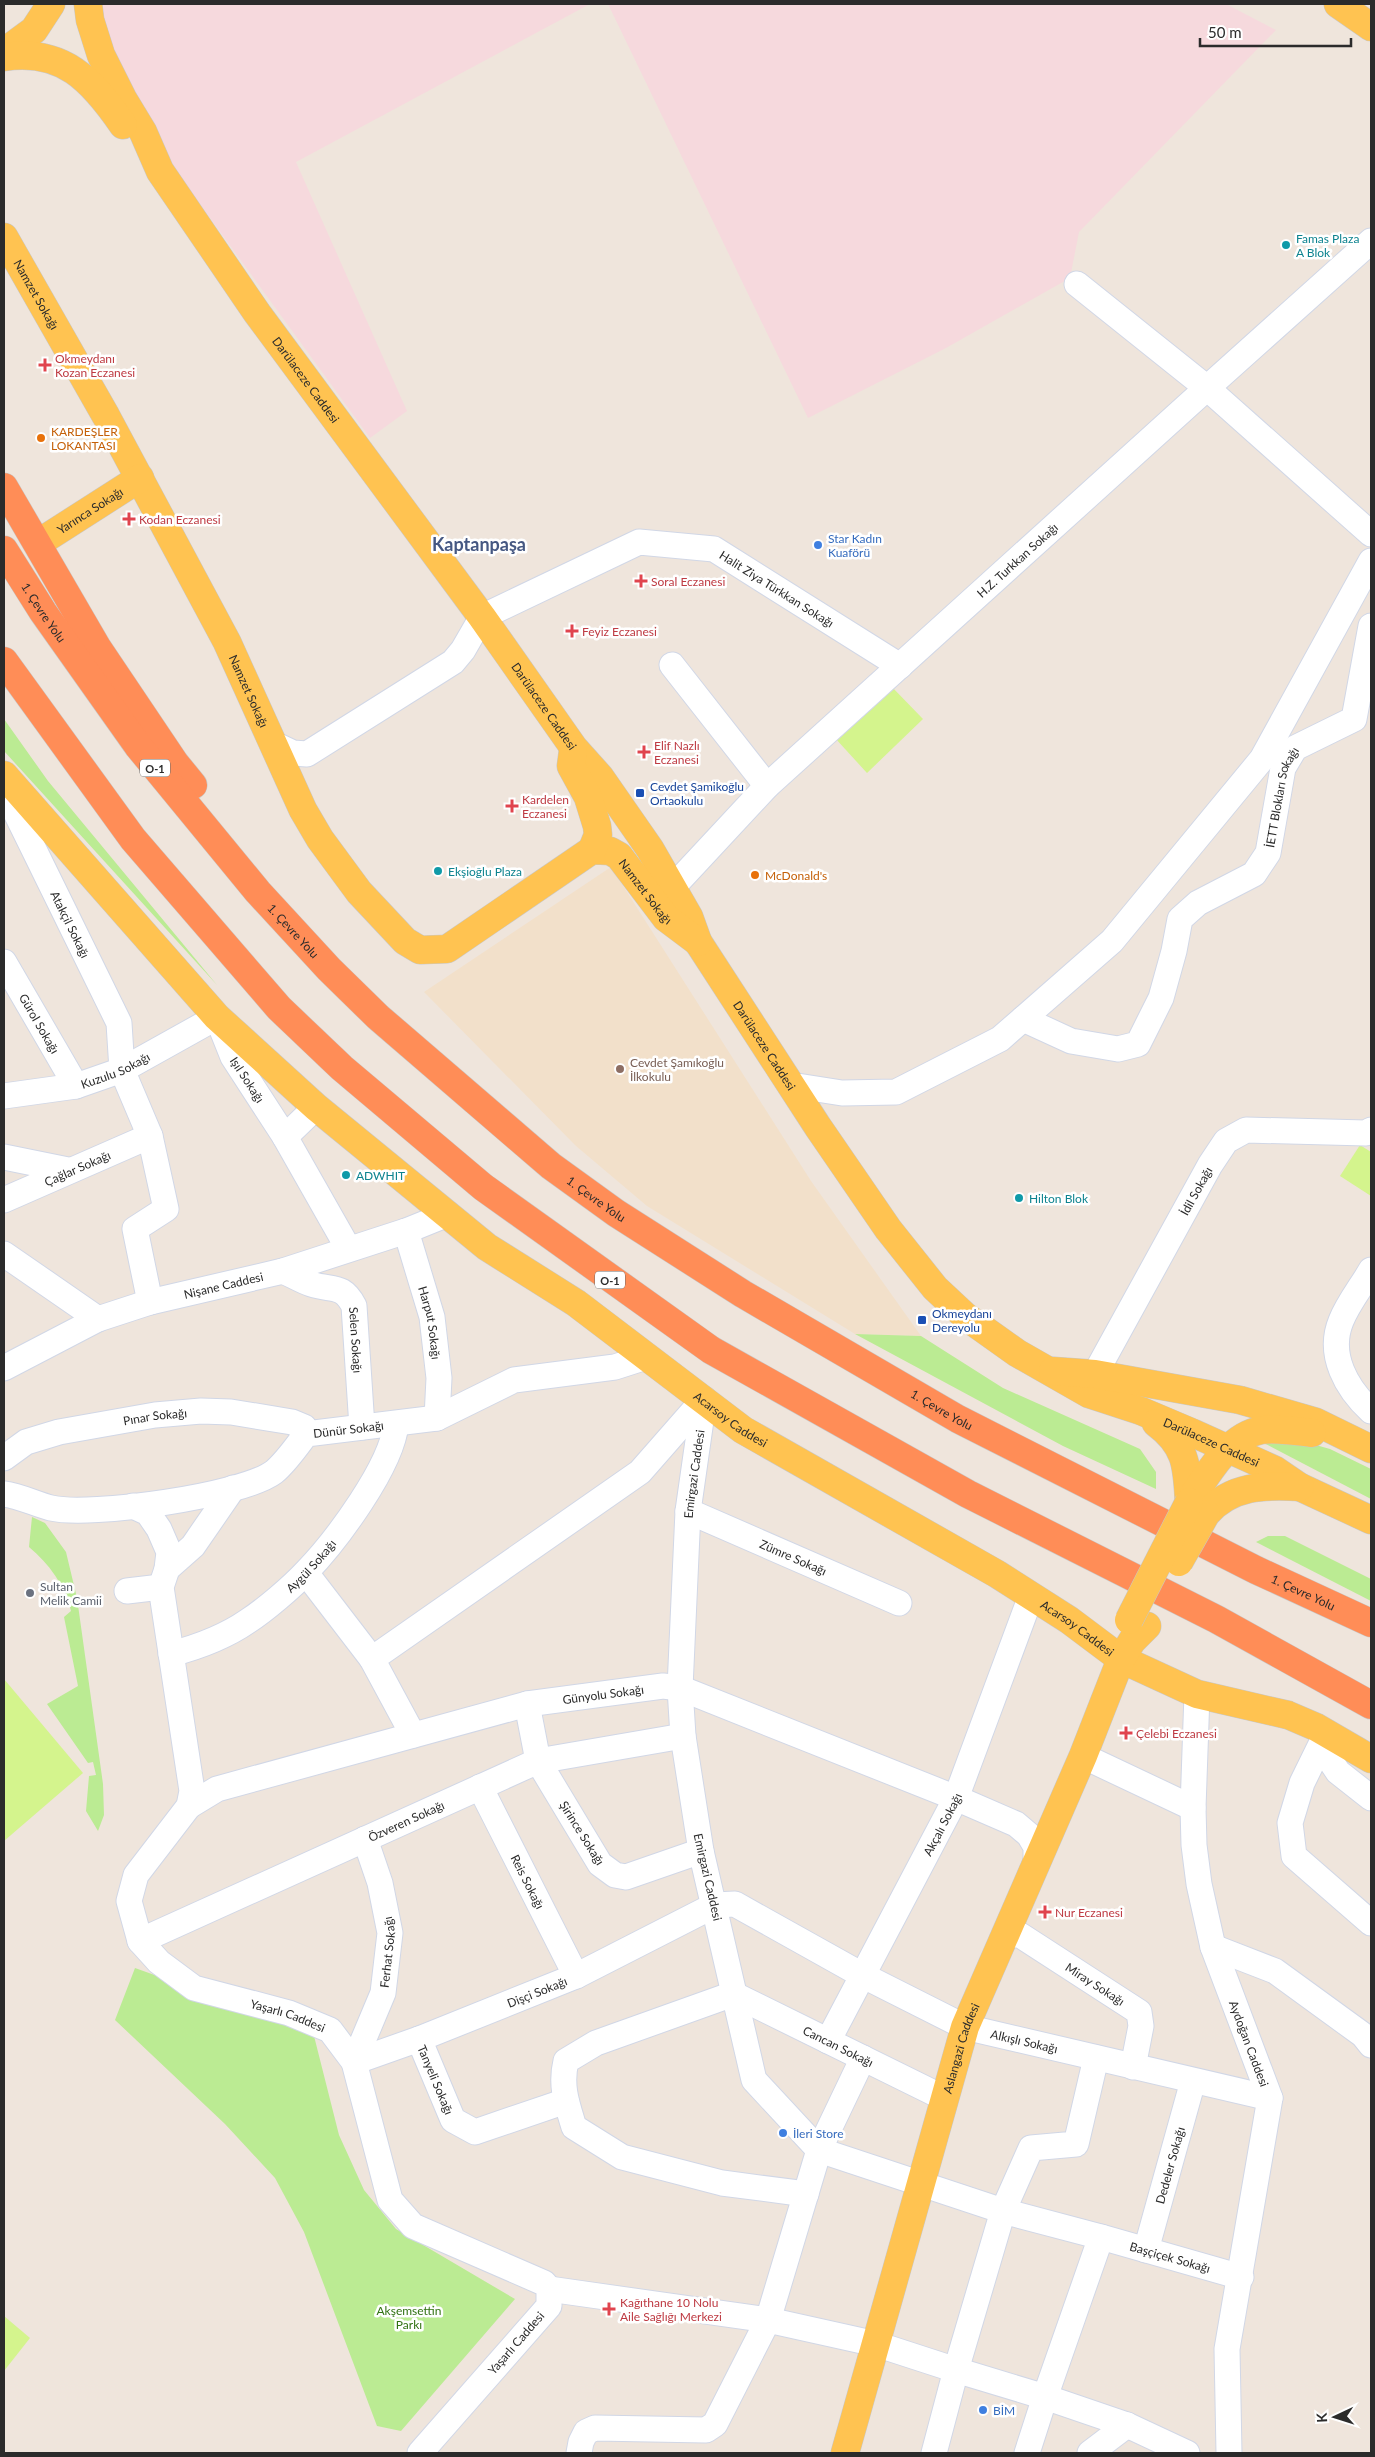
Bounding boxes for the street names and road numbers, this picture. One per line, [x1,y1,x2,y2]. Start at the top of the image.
street label: Namzet Sokağı [11,257,63,332]
street label: Darülaceze Caddesi [270,334,343,426]
street label: Yarınca Sokağı [54,484,125,537]
street label: H.Z. Turkkan Sokağı [973,519,1061,600]
street label: Halit Ziya Türkkan Sokağı [717,547,837,630]
street label: 1. Çevre Yolu [19,580,69,645]
street label: Namzet Sokağı [226,652,272,730]
street label: Darülaceze Caddesi [509,659,580,753]
street label: İETT Blokları Sokağı [1262,744,1302,849]
road number: O-1 [140,760,170,776]
street label: Namzet Sokağı [616,855,675,927]
street label: Atakçil Sokağı [48,888,93,960]
street label: 1. Çevre Yolu [265,900,322,961]
street label: Gürol Sokağı [16,991,63,1056]
street label: Darülaceze Caddesi [731,998,799,1093]
street label: Kuzulu Sokağı [79,1049,152,1091]
street label: Işıl Sokağı [227,1054,268,1105]
street label: Çağlar Sokağı [42,1147,113,1189]
street label: İdil Sokağı [1176,1164,1215,1218]
street label: 1. Çevre Yolu [564,1172,629,1225]
street label: Nişane Caddesi [182,1268,265,1301]
road number: O-1 [595,1272,625,1288]
street label: Harput Sokağı [416,1284,444,1360]
street label: Selen Sokağı [347,1306,366,1374]
street label: 1. Çevre Yolu [908,1386,975,1433]
street label: Acarsoy Caddesi [691,1388,770,1450]
street label: Pınar Sokağı [122,1405,188,1428]
street label: Darülaceze Caddesi [1161,1414,1262,1470]
street label: Dünür Sokağı [312,1417,385,1441]
street label: Emirgazi Caddesi [680,1429,707,1518]
street label: Aygül Sokağı [283,1536,339,1595]
street label: Zümre Sokağı [758,1536,829,1578]
street label: 1. Çevre Yolu [1269,1571,1338,1613]
street label: Acarsoy Caddesi [1038,1596,1117,1659]
street label: Günyolu Sokağı [562,1681,645,1707]
street label: Akçalı Sokağı [919,1791,965,1858]
street label: Özveren Sokağı [366,1797,447,1844]
street label: Şirince Sokağı [556,1798,608,1868]
street label: Emirgazi Caddesi [691,1832,725,1922]
street label: Reis Sokağı [508,1852,548,1911]
street label: Ferhat Sokağı [376,1915,398,1988]
street label: Miray Sokağı [1063,1959,1128,2008]
street label: Dişçi Sokağı [505,1973,569,2010]
street label: Yaşarlı Caddesi [249,1996,328,2035]
street label: Aydoğan Caddesi [1226,1998,1273,2089]
street label: Aslangazi Caddesi [939,2000,982,2095]
street label: Cancan Sokağı [801,2022,876,2070]
street label: Alkışlı Sokağı [989,2026,1059,2056]
street label: Tanyeli Sokağı [415,2043,457,2117]
street label: Dedeler Sokağı [1152,2125,1187,2205]
street label: Başçiçek Sokağı [1128,2238,1212,2275]
street label: Yaşarlı Caddesi [485,2308,547,2377]

